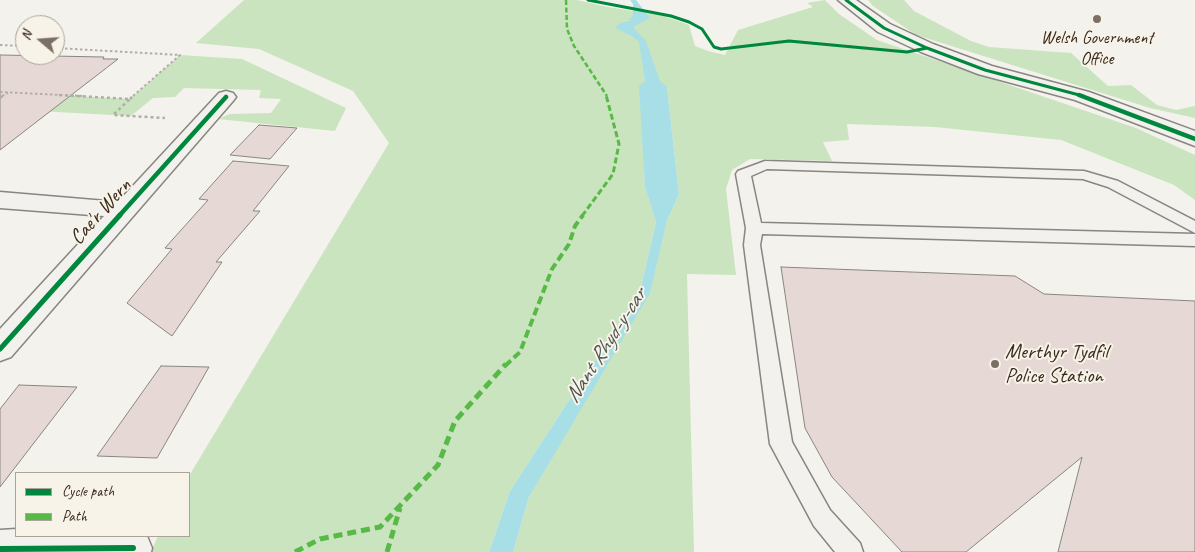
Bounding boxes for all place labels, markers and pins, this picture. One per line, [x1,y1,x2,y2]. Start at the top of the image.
marker: Welsh Government Office [1091,13,1103,25]
place label: Welsh Government Office [1041,27,1153,70]
place label: Merthyr Tydfil Police Station [1005,339,1108,389]
marker: Merthyr Tydfil Police Station [989,358,1001,370]

